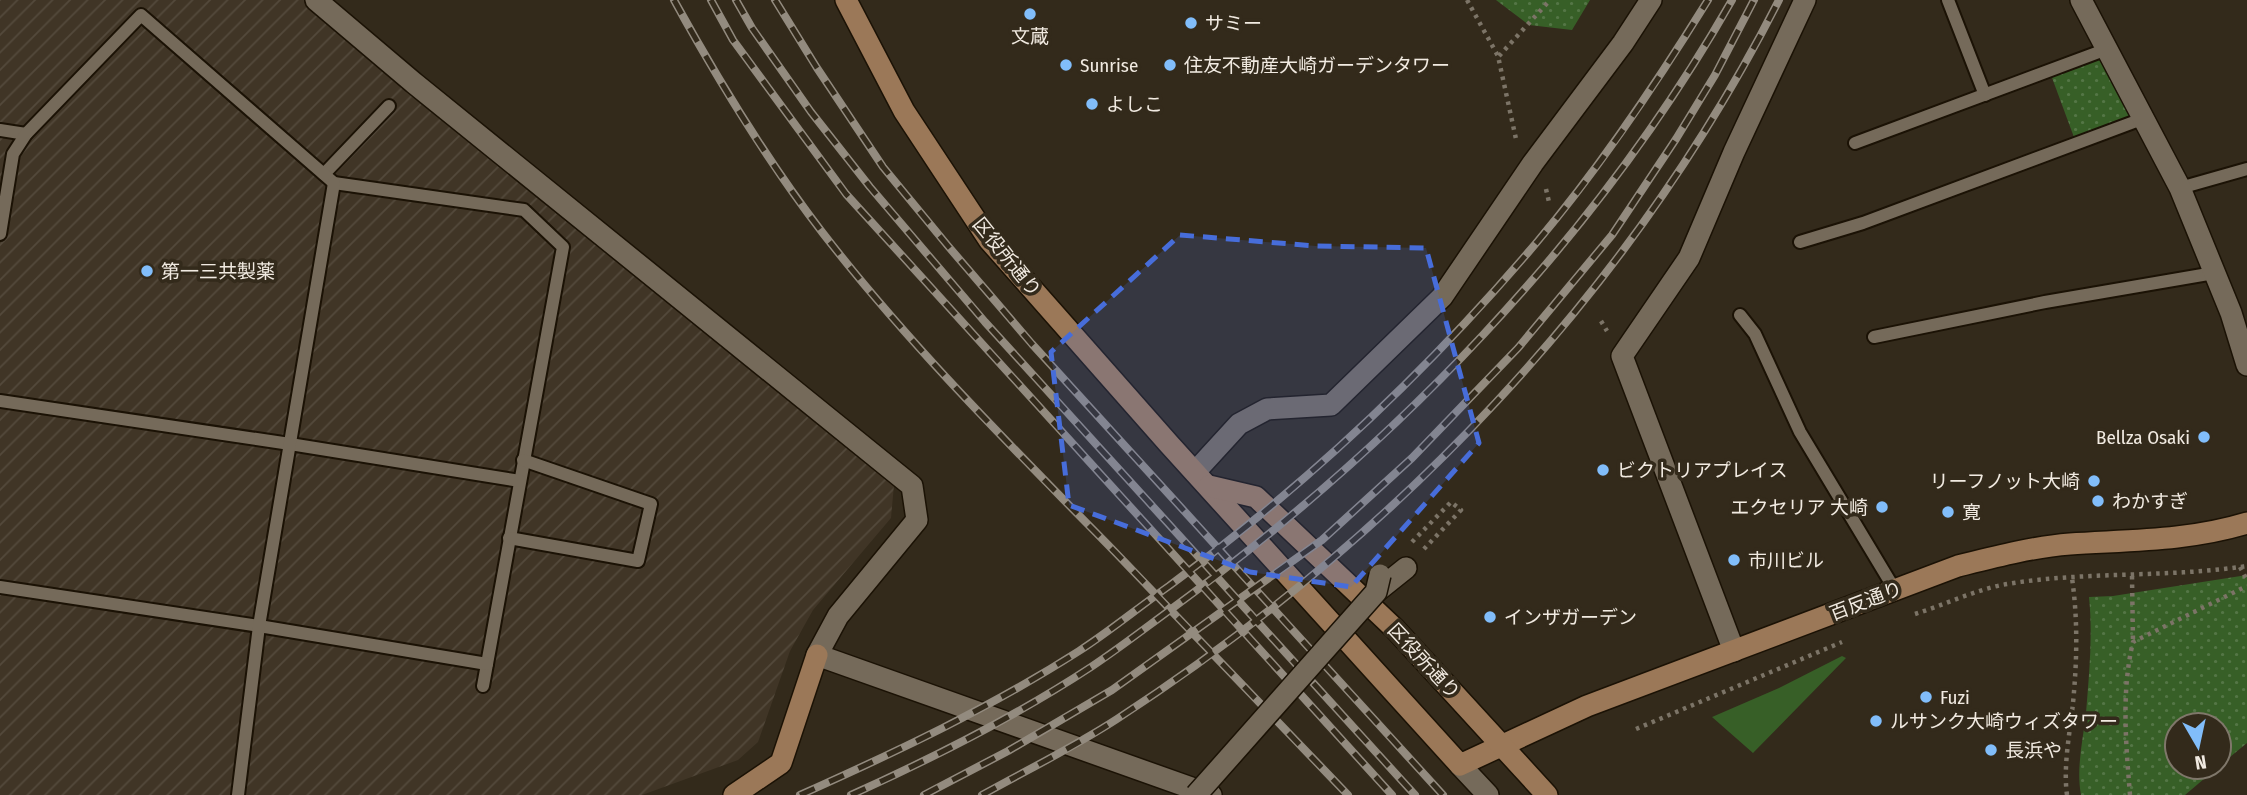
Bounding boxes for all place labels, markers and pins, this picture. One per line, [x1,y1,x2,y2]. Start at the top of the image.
marker: 文蔵 [1022,6,1038,22]
place label: サミー [1205,12,1262,35]
marker: サミー [1183,15,1199,31]
place label: 文蔵 [1011,25,1049,48]
place label: Sunrise [1080,54,1138,77]
place label: 住友不動産大崎ガーデンタワー [1184,54,1450,77]
marker: Sunrise [1058,57,1074,73]
marker: 住友不動産大崎ガーデンタワー [1162,57,1178,73]
place label: よしこ [1106,93,1163,116]
marker: よしこ [1084,96,1100,112]
place label: 第一三共製薬 [161,260,275,283]
marker: 第一三共製薬 [139,263,155,279]
place label: Bellza Osaki [2096,426,2190,449]
marker: Bellza Osaki [2196,429,2212,445]
place label: ビクトリアプレイス [1617,459,1787,482]
marker: ビクトリアプレイス [1595,462,1611,478]
place label: リーフノット大崎 [1930,470,2080,493]
marker: リーフノット大崎 [2086,473,2102,489]
place label: わかすぎ [2112,490,2188,513]
marker: わかすぎ [2090,493,2106,509]
place label: エクセリア 大崎 [1731,496,1868,519]
marker: エクセリア 大崎 [1874,499,1890,515]
place label: 寛 [1962,501,1981,524]
marker: 寛 [1940,504,1956,520]
place label: 市川ビル [1748,549,1824,572]
marker: 市川ビル [1726,552,1742,568]
place label: インザガーデン [1504,606,1637,629]
marker: インザガーデン [1482,609,1498,625]
place label: Fuzi [1940,686,1970,709]
marker: Fuzi [1918,689,1934,705]
place label: ルサンク大崎ウィズタワー [1890,710,2118,733]
marker: ルサンク大崎ウィズタワー [1868,713,1884,729]
place label: 長浜や [2005,739,2062,762]
marker: 長浜や [1983,742,1999,758]

